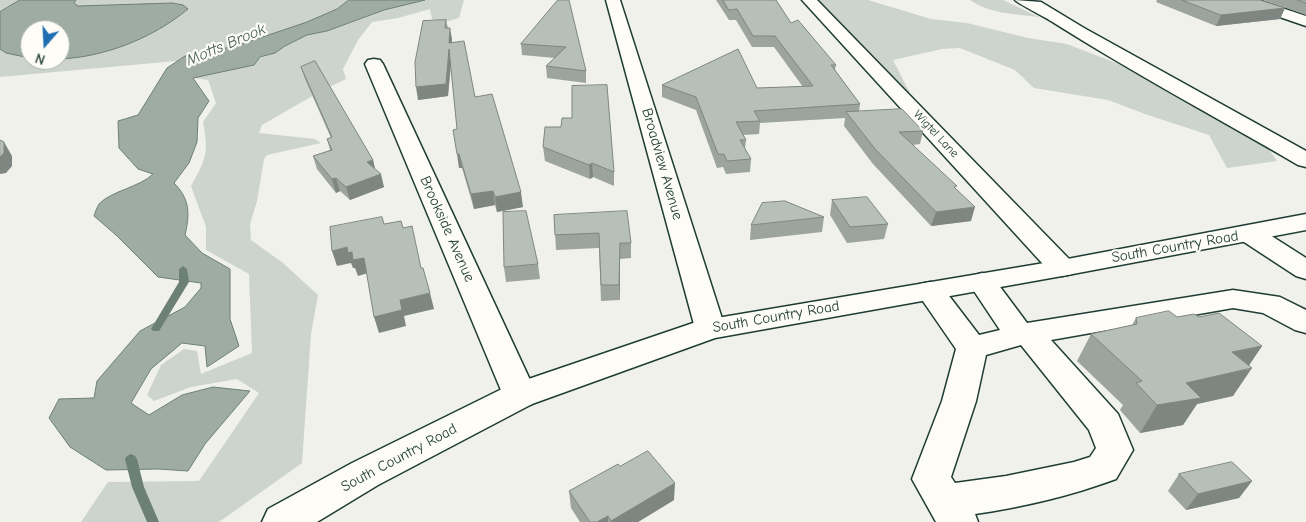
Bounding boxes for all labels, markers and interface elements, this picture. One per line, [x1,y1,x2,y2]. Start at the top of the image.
north arrow [20,20,70,70]
water label: Motts Brook [183,20,269,70]
text: N [33,49,47,68]
street label: Broadview Avenue [637,106,687,222]
street label: Wigtel Lane [910,107,962,161]
street label: Brookside Avenue [416,173,478,285]
street label: South Country Road [1110,227,1240,267]
street label: South Country Road [711,297,841,337]
street label: South Country Road [338,420,460,496]

